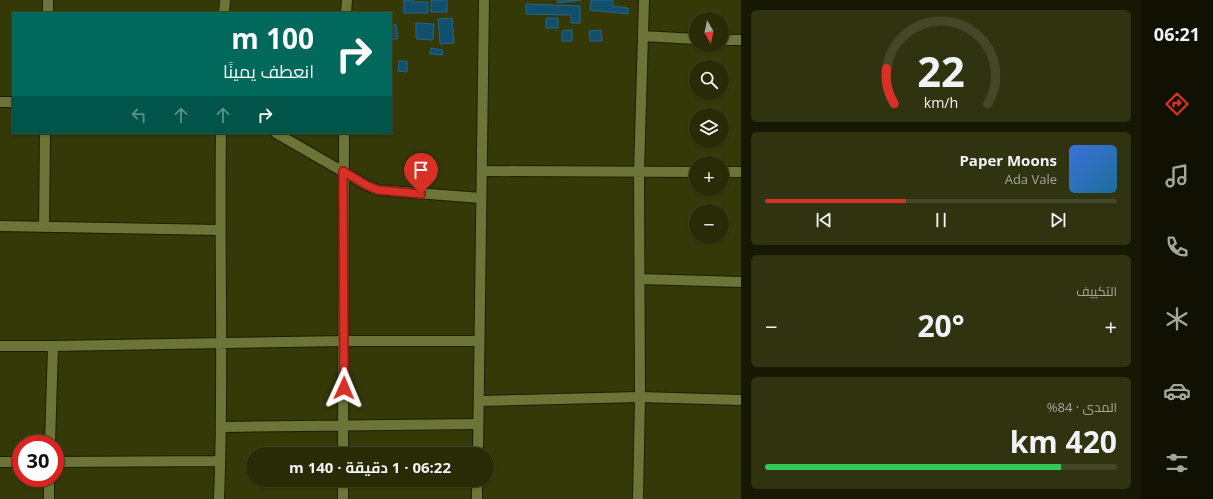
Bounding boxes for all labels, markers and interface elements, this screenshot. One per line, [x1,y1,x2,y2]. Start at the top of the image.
north arrow [689,12,729,52]
map controls [689,12,729,244]
text: 100 m [231,19,314,57]
text: 06:21 [1154,22,1200,46]
icon: right [328,28,380,80]
text: 22 [917,43,965,99]
text: انعطف يمينًا [223,59,314,83]
button: search [689,60,729,100]
icon: directions [1163,90,1191,118]
text: km/h [924,93,958,112]
icon: left [128,104,150,126]
icon: ahead [170,104,192,126]
icon: ahead [212,104,234,126]
icon: right [254,104,276,126]
button: layers [689,108,729,148]
text: Paper Moons [959,150,1057,170]
pin [404,153,438,194]
button: + [689,156,729,196]
icon: arrive [410,159,432,181]
icon: music [1163,162,1191,190]
text: Ada Vale [1005,170,1057,188]
button: − [689,204,729,244]
icon: previous [813,209,835,231]
icon: pause [930,209,952,231]
icon: next [1047,209,1069,231]
icon: phone [1163,233,1191,261]
text: التكييف [1076,282,1117,300]
text: 20° [917,305,965,346]
icon: climate [1163,305,1191,333]
text: − [765,311,778,341]
text: + [1104,311,1117,341]
position arrow [323,367,365,409]
icon: car [1163,377,1191,405]
text: المدى · 84% [1047,398,1117,416]
text: 420 km [1010,421,1117,462]
speed limit sign: 30 [12,435,64,487]
icon: filters [1163,449,1191,477]
text: 06:22 · 1 دقيقة · 140 m [289,457,451,477]

